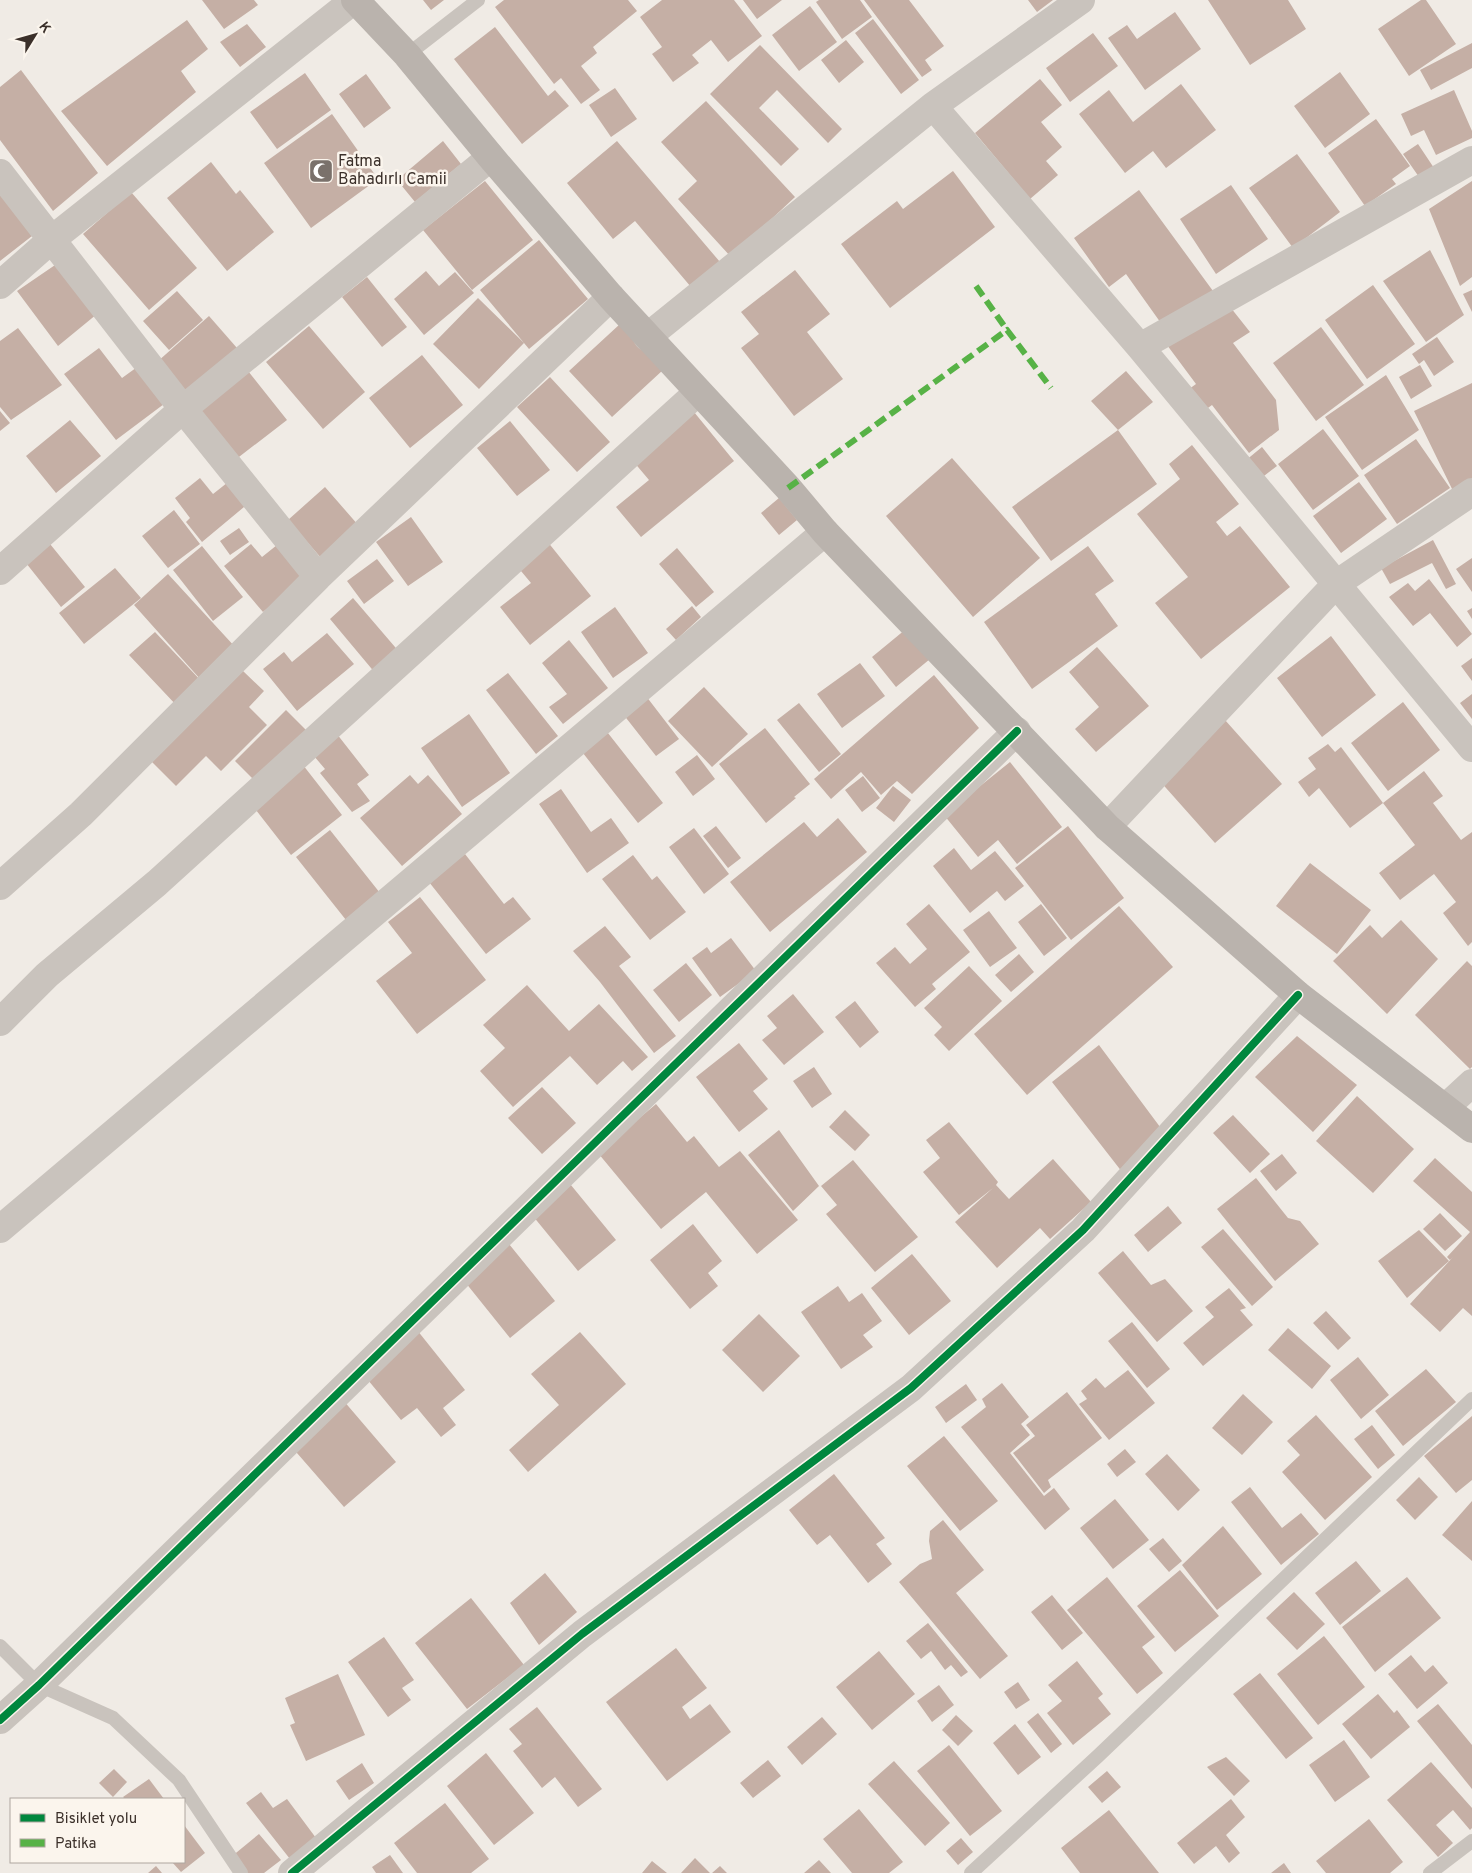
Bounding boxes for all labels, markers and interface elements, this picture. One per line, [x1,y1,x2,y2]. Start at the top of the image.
north arrow [10,10,60,60]
text: K [34,19,54,37]
place label: Fatma Bahadırlı Camii [338,152,447,190]
mosque icon: Fatma Bahadırlı Camii [308,158,334,184]
legend [10,1798,185,1863]
text: Bisiklet yolu [55,1810,137,1829]
text: Patika [55,1835,96,1854]

